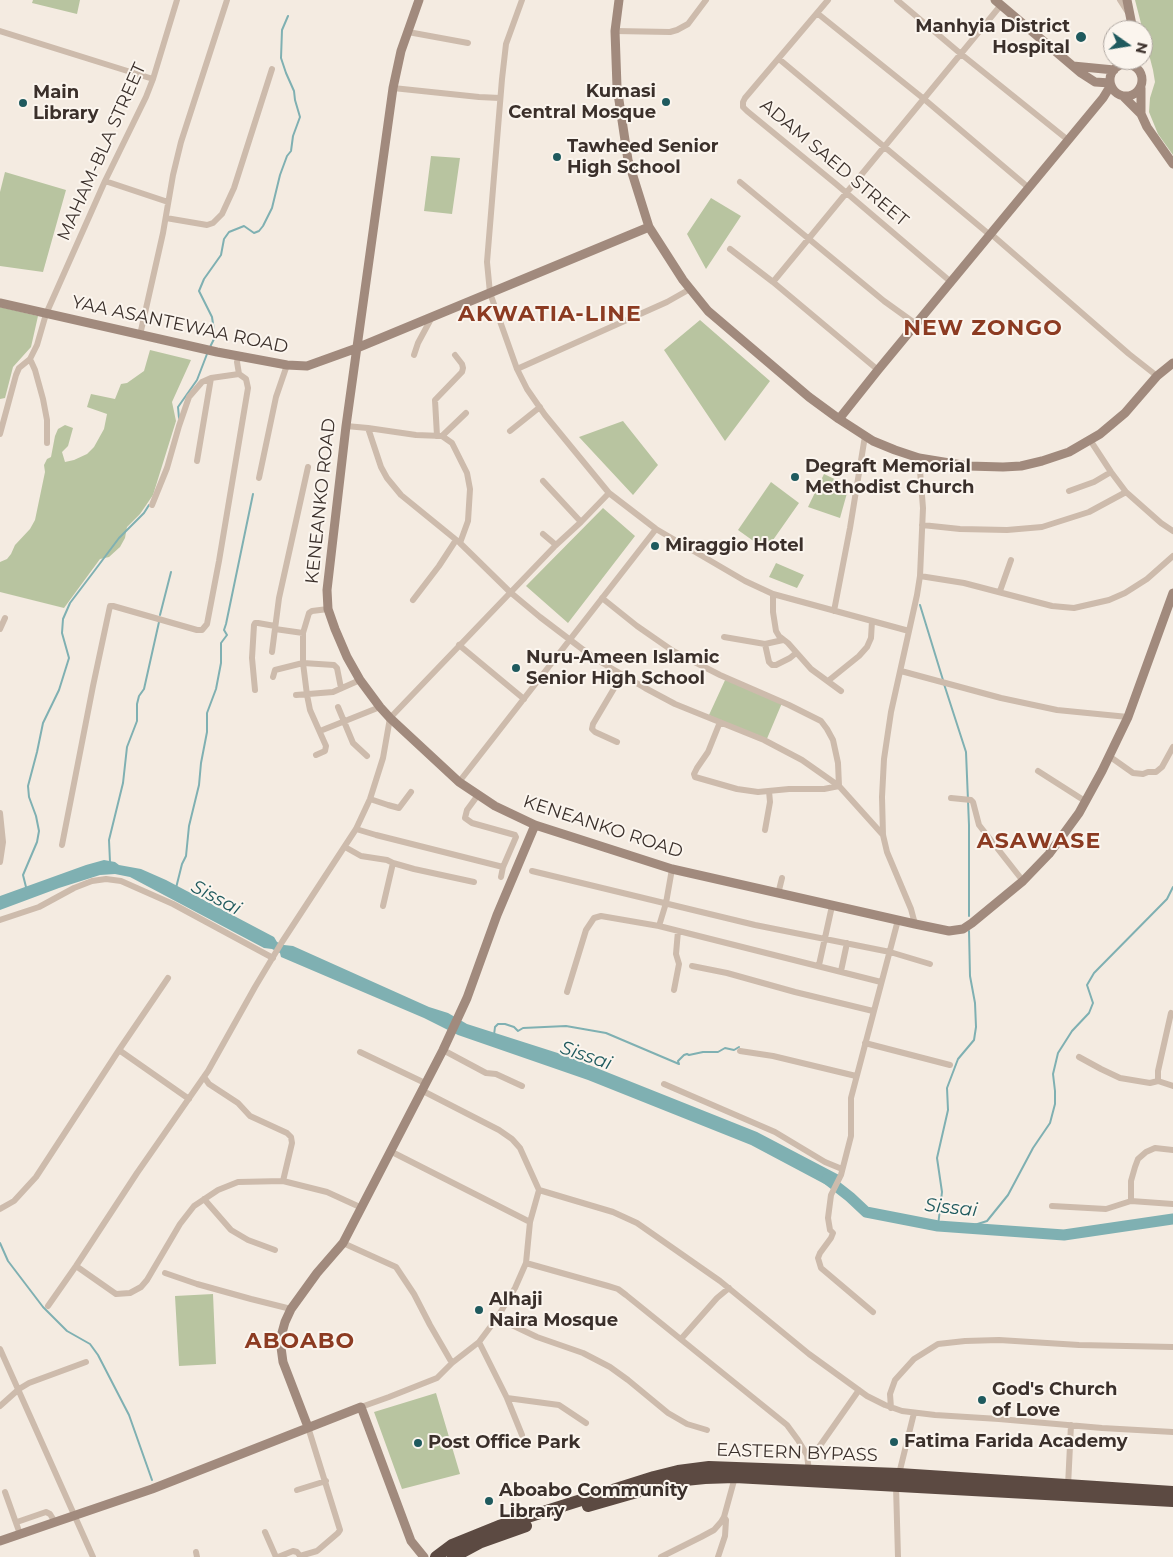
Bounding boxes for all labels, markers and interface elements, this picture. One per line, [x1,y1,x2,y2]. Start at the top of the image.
place label: Manhyia District Hospital [915,16,1070,58]
north arrow [1103,20,1153,70]
marker: Manhyia District Hospital [1074,30,1088,44]
text: N [1132,41,1152,56]
street label: MAHAM-BLA STREET [53,60,151,244]
place label: Kumasi Central Mosque [508,81,656,124]
place label: Main Library [33,82,98,125]
street label: ADAM SAED STREET [756,95,912,231]
marker: Kumasi Central Mosque [660,96,672,108]
marker: Main Library [17,97,29,109]
place label: Tawheed Senior High School [567,136,718,178]
marker: Tawheed Senior High School [551,151,563,163]
street label: YAA ASANTEWAA ROAD [70,291,290,359]
district label: AKWATIA-LINE [457,302,643,328]
district label: NEW ZONGO [902,316,1064,342]
street label: KENEANKO ROAD [302,417,340,585]
place label: Degraft Memorial Methodist Church [805,456,974,498]
marker: Degraft Memorial Methodist Church [789,471,801,483]
place label: Miraggio Hotel [665,535,804,557]
marker: Miraggio Hotel [649,540,661,552]
place label: Nuru-Ameen Islamic Senior High School [526,647,719,690]
marker: Nuru-Ameen Islamic Senior High School [510,662,522,674]
street label: KENEANKO ROAD [520,791,686,863]
district label: ASAWASE [976,829,1102,855]
water label: Sissai [187,875,245,921]
water label: Sissai [557,1037,615,1075]
water label: Sissai [923,1194,979,1222]
place label: Alhaji Naira Mosque [489,1289,618,1332]
marker: Alhaji Naira Mosque [473,1304,485,1316]
district label: ABOABO [244,1329,356,1355]
place label: God's Church of Love [992,1379,1117,1422]
marker: God's Church of Love [976,1394,988,1406]
place label: Fatima Farida Academy [904,1431,1128,1453]
place label: Post Office Park [428,1432,580,1454]
marker: Fatima Farida Academy [888,1436,900,1448]
marker: Post Office Park [412,1437,424,1449]
street label: EASTERN BYPASS [716,1439,878,1467]
place label: Aboabo Community Library [499,1480,688,1522]
marker: Aboabo Community Library [483,1495,495,1507]

